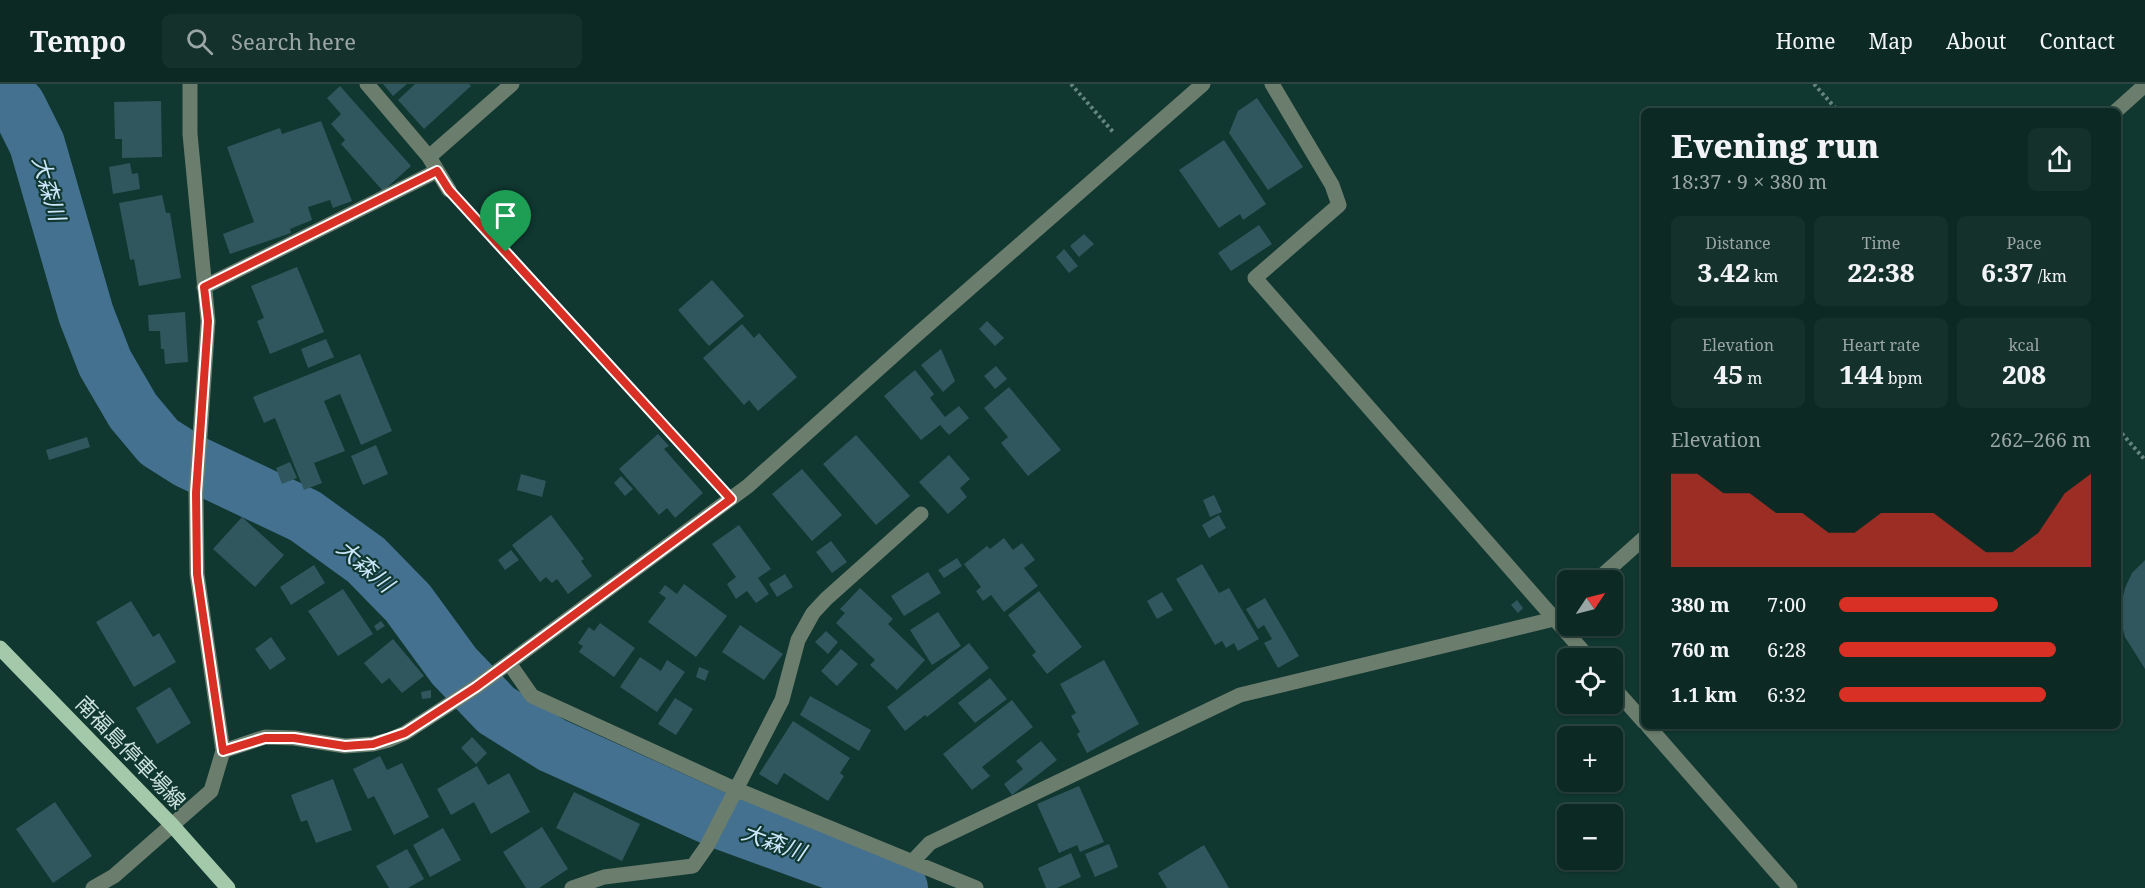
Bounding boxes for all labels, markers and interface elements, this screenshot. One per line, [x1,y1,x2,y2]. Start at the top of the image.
search box [162,14,582,68]
text: Tempo [30,22,126,60]
icon: search [183,25,216,58]
text: Search here [231,26,356,56]
text: Home [1776,27,1836,55]
text: Map [1869,27,1913,55]
text: About [1946,27,2007,55]
text: Contact [2040,27,2115,55]
text: Evening run [1671,123,1879,168]
button: share [2028,128,2091,191]
water label: 大森川 [26,152,74,226]
text: 18:37 · 9 × 380 m [1671,168,1827,195]
pin [480,190,531,252]
icon: arrive [489,199,522,232]
text: Distance [1705,232,1771,254]
text: Time [1862,232,1900,254]
text: Pace [2006,232,2042,254]
text: 3.42 [1698,254,1750,290]
text: 22:38 [1847,254,1915,290]
text: 6:37 [1981,254,2034,290]
text: km [1750,265,1778,287]
text: /km [2034,265,2067,287]
text: Elevation [1702,334,1774,356]
text: Heart rate [1842,334,1920,356]
text: kcal [2009,334,2039,356]
text: 45 [1714,356,1743,392]
text: 144 [1839,356,1884,392]
text: 208 [2002,356,2046,392]
text: m [1743,367,1762,389]
text: bpm [1884,367,1923,389]
text: Elevation [1671,426,1761,453]
text: 262–266 m [1990,426,2091,453]
water label: 大森川 [331,532,402,599]
north arrow [1557,570,1623,636]
map controls [1557,570,1623,870]
text: 380 m [1671,591,1730,618]
text: 7:00 [1767,591,1806,618]
text: 760 m [1671,636,1730,663]
text: 6:28 [1767,636,1806,663]
button: locate [1557,648,1623,714]
text: 1.1 km [1671,681,1737,708]
text: 6:32 [1767,681,1806,708]
street label: 南福島停車場線 [70,689,192,815]
button: + [1557,726,1623,792]
button: − [1557,804,1623,870]
water label: 大森川 [738,816,812,867]

